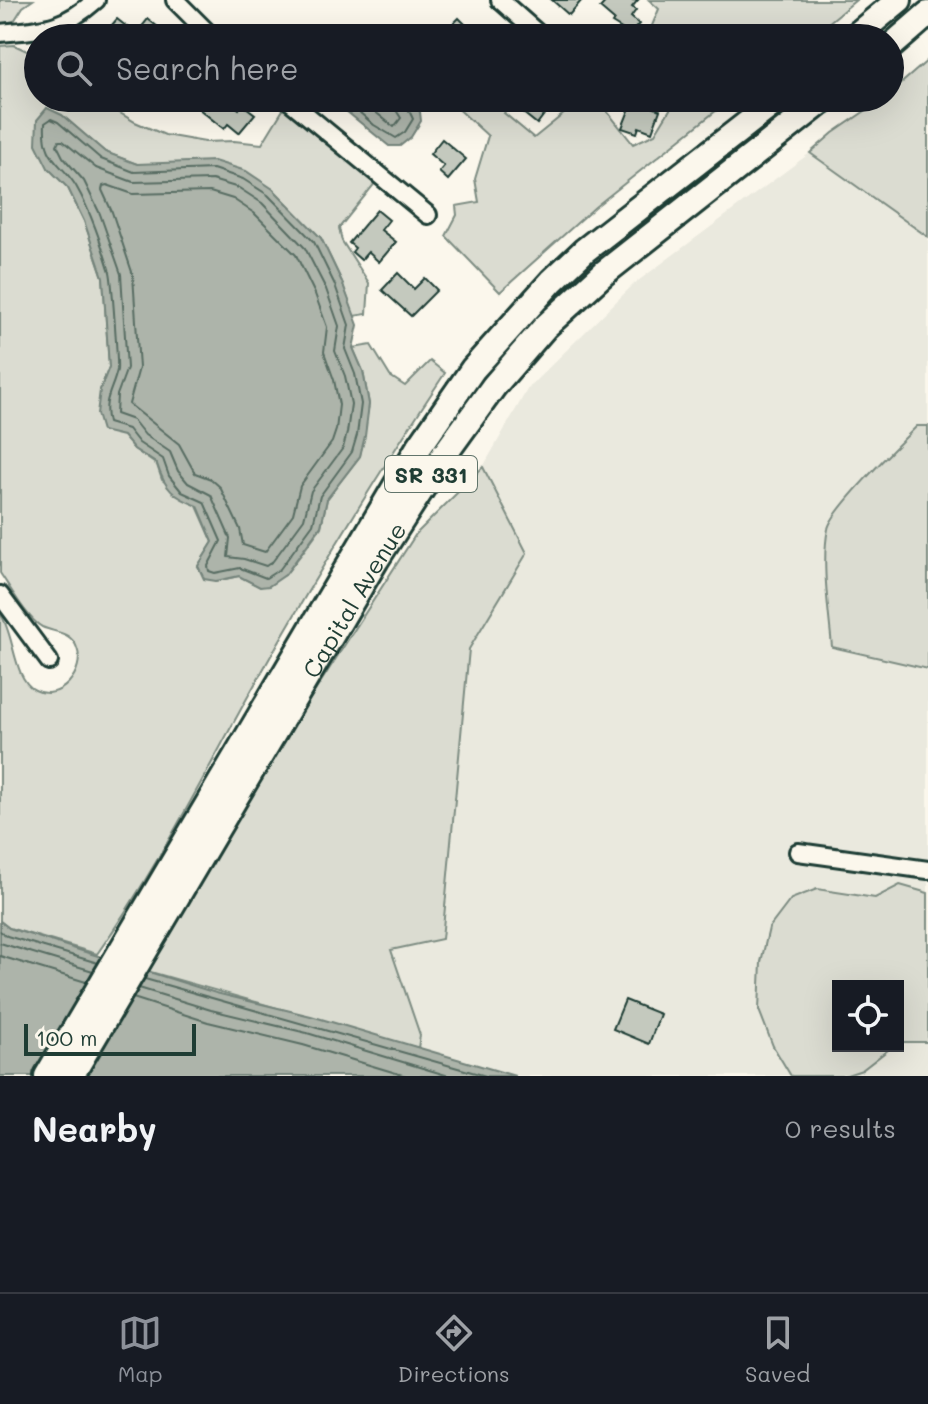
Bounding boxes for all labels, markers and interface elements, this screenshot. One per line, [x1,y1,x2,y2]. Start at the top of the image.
search box [24,24,904,112]
icon: search [52,46,96,90]
text: Search here [116,48,299,88]
road number: SR 331 [385,456,477,492]
street label: Capital Avenue [295,516,412,683]
map controls [832,980,904,1052]
button: locate [832,980,904,1052]
scale bar [24,1020,196,1056]
text: 100 m [36,1023,98,1052]
text: Nearby [32,1106,157,1151]
text: 0 results [785,1111,896,1145]
tab: Map [118,1311,163,1388]
tab: Directions [398,1311,510,1388]
tab: Saved [745,1311,810,1388]

